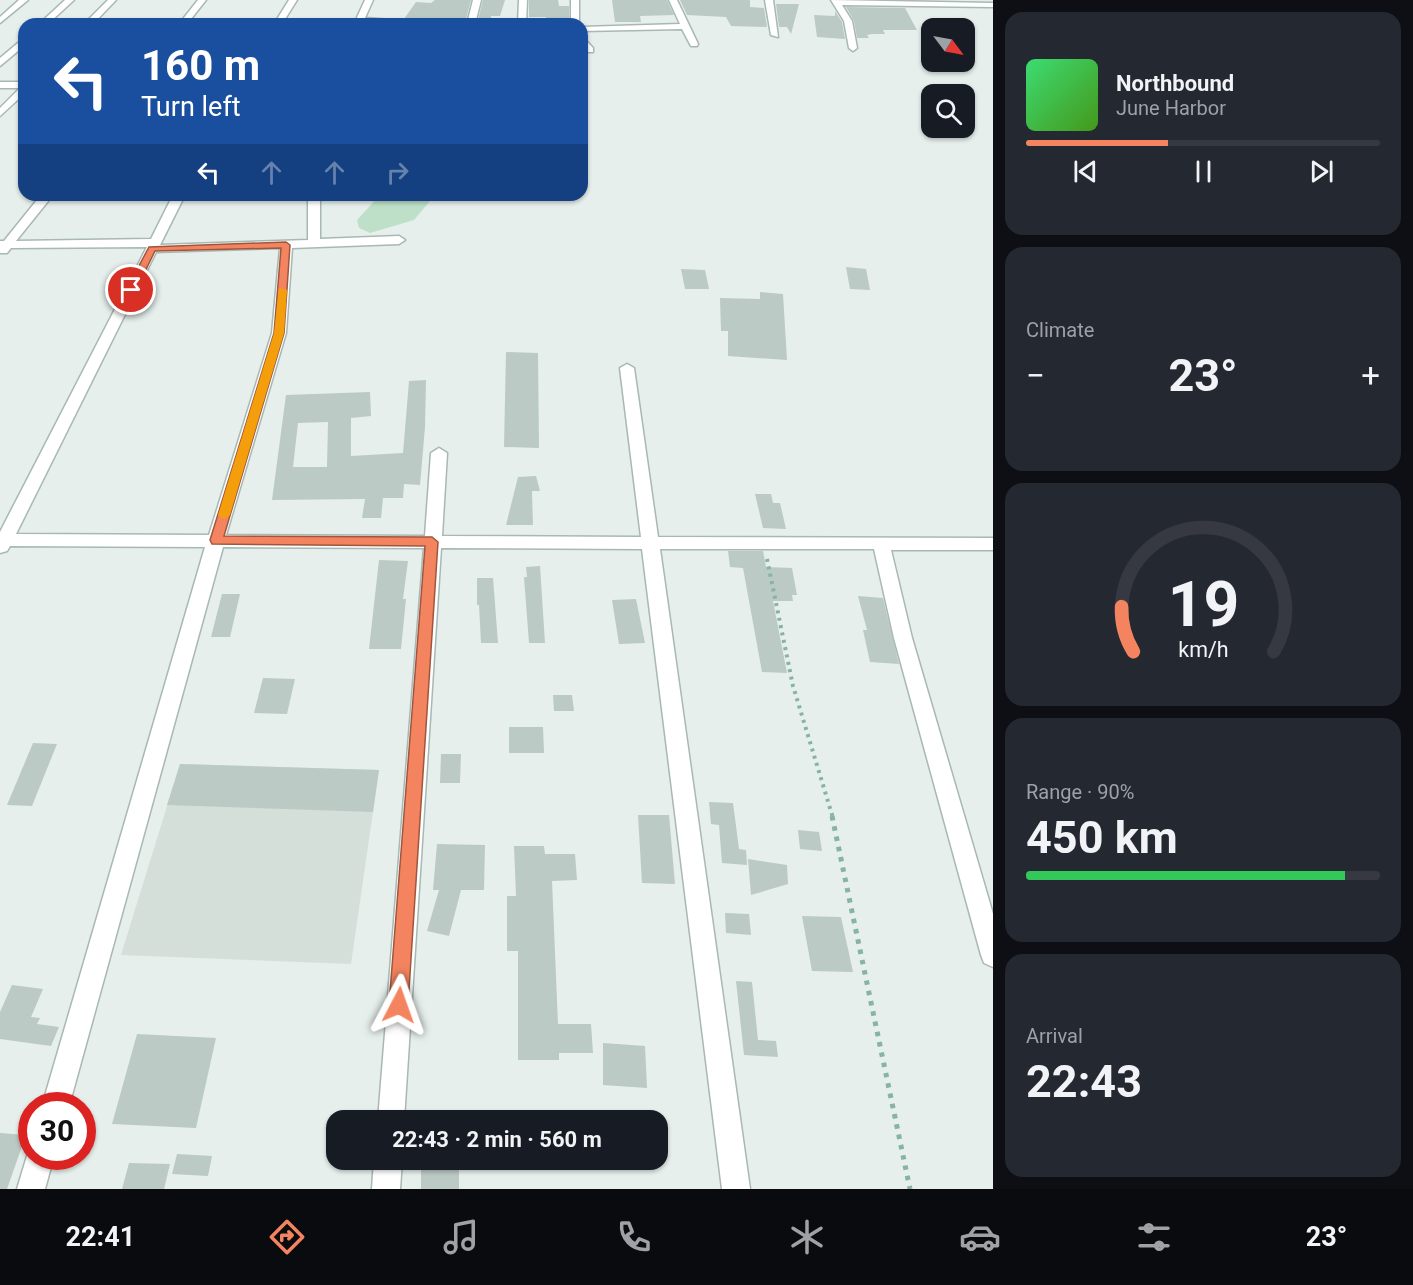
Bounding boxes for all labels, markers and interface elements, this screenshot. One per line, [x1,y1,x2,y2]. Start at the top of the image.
north arrow [921,18,975,72]
map controls [921,18,975,138]
text: 160 m [141,41,260,90]
icon: left [42,42,120,120]
text: Northbound [1116,71,1234,96]
button: search [921,84,975,138]
text: Turn left [141,91,241,123]
text: June Harbor [1116,96,1226,120]
icon: previous [1069,155,1102,188]
icon: pause [1187,155,1220,188]
icon: next [1305,155,1338,188]
icon: left [192,156,225,189]
icon: ahead [255,156,288,189]
icon: ahead [318,156,351,189]
icon: right [381,156,414,189]
pin [105,264,156,315]
icon: arrive [114,273,147,306]
text: Climate [1026,318,1094,342]
text: 23° [1168,349,1238,402]
text: − [1026,356,1045,395]
text: + [1361,356,1380,395]
text: 19 [1167,568,1239,641]
text: km/h [1178,637,1228,662]
text: Range · 90% [1026,780,1134,804]
text: 450 km [1026,811,1178,864]
position arrow [367,973,431,1037]
text: Arrival [1026,1024,1083,1048]
text: 22:43 [1026,1055,1142,1108]
speed limit sign: 30 [18,1092,96,1170]
text: 22:43 · 2 min · 560 m [392,1127,602,1152]
icon: directions [266,1216,308,1258]
icon: music [440,1216,482,1258]
icon: phone [613,1216,655,1258]
icon: climate [786,1216,828,1258]
icon: car [959,1216,1001,1258]
icon: filters [1133,1216,1175,1258]
text: 22:41 [66,1221,135,1253]
text: 23° [1306,1221,1347,1253]

